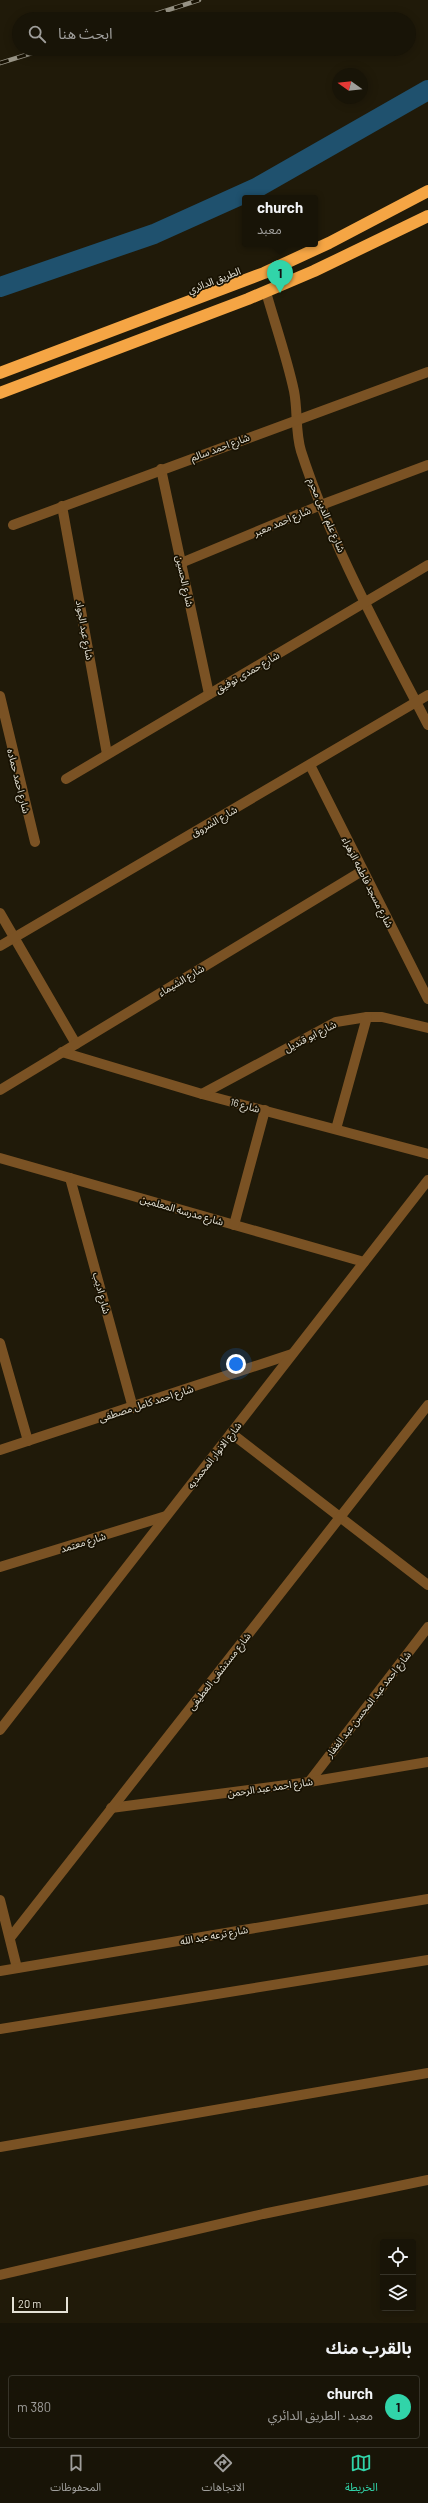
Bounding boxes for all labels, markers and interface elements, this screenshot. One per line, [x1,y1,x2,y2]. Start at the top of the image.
search box [12,12,416,56]
icon: search [26,23,48,45]
text: ابحث هنا [58,24,113,42]
north arrow [332,68,368,104]
popup [242,195,318,247]
text: church [257,198,303,216]
text: معبد [257,221,282,237]
pin: 1 [267,260,293,293]
street label: الطريق الدائري [186,264,243,298]
street label: شارع احمد سالم [189,431,252,465]
street label: شارع علم الدين محرم [303,476,348,555]
street label: شارع احمد معبر [251,504,313,541]
street label: شارع الحسين [172,554,196,608]
street label: شارع عبد الجواد [72,599,96,661]
street label: شارع حمدى توفيق [213,649,282,697]
street label: شارع احمد حماده [3,747,33,815]
street label: شارع الشروق [189,803,240,841]
street label: شارع مسجد فاطمه الزهراء [338,835,396,930]
street label: شارع الشيماء [156,962,207,1000]
street label: شارع ابو قنديل [282,1018,339,1056]
street label: شارع 16 [228,1095,261,1117]
street label: شارع مدرسه المعلمين [138,1192,225,1230]
street label: شارع اديب [89,1271,113,1316]
your location [226,1354,246,1374]
street label: شارع احمد كامل مصطفى [97,1382,196,1426]
street label: شارع الانوار المحمديه [184,1419,245,1492]
street label: شارع معتمد [59,1529,108,1556]
street label: شارع مستشفى العطيفى [185,1630,255,1713]
street label: شارع احمد عبد المحسن عبد الغفار [322,1649,415,1761]
street label: شارع احمد عبد الرحمن [227,1775,314,1801]
street label: شارع ترعه عبد الله [179,1923,249,1949]
map controls [380,2239,416,2311]
button: locate [380,2239,416,2275]
button: layers [380,2275,416,2311]
scale bar [12,2295,68,2314]
text: 20 m [18,2297,41,2310]
text: بالقرب منك [326,2337,412,2357]
text: church [327,2384,373,2402]
text: 380 m [17,2399,51,2415]
text: 1 [396,2399,400,2415]
text: معبد · الطريق الدائري [268,2407,373,2423]
tab: المحفوظات [50,2452,101,2499]
tab: الاتجاهات [202,2452,245,2499]
tab: الخريطة [345,2452,378,2499]

